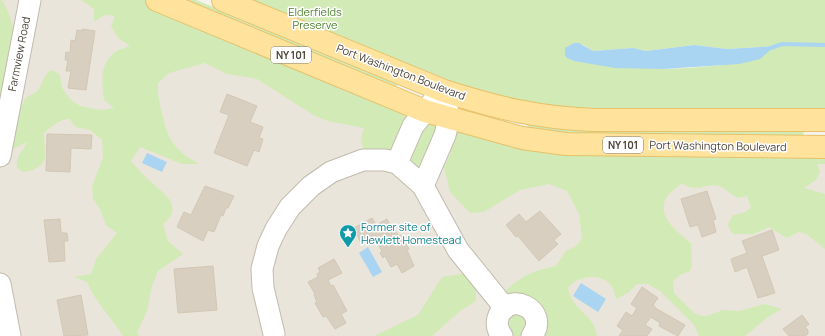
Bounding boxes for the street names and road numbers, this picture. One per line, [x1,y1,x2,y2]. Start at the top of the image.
street label: Farmview Road [4,15,33,93]
street label: Port Washington Boulevard [334,40,468,103]
road number: NY 101 [271,47,311,63]
road number: NY 101 [603,137,643,153]
street label: Port Washington Boulevard [649,137,787,154]

